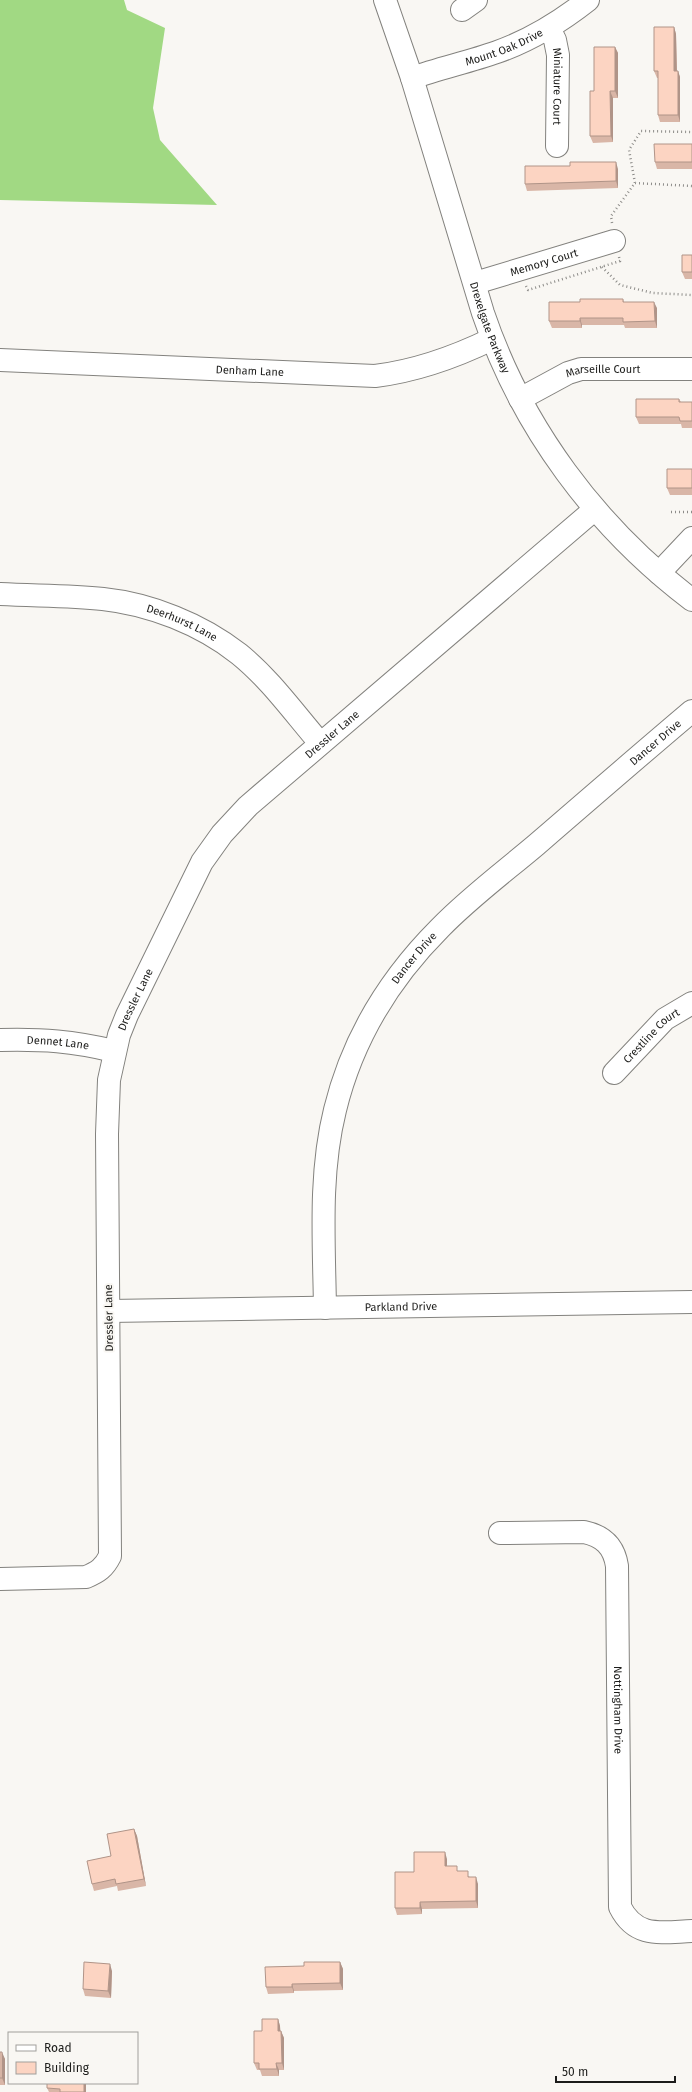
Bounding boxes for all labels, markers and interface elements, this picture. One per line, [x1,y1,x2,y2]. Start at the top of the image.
street label: Mount Oak Drive [463,26,545,68]
street label: Miniature Court [550,46,565,125]
street label: Memory Court [509,246,579,279]
street label: Drexelgate Parkway [467,280,513,376]
street label: Denham Lane [215,363,284,379]
street label: Marseille Court [564,363,640,380]
street label: Deerhurst Lane [145,601,220,644]
street label: Dressler Lane [302,707,362,761]
street label: Dancer Drive [627,717,684,768]
street label: Dancer Drive [389,929,439,986]
street label: Dressler Lane [115,966,155,1032]
street label: Crestline Court [620,1005,682,1066]
street label: Dennet Lane [27,1033,90,1052]
street label: Dressler Lane [102,1284,116,1352]
street label: Parkland Drive [365,1299,437,1314]
street label: Nottingham Drive [611,1666,625,1754]
legend [8,2032,138,2084]
text: Road [44,2041,72,2055]
scale bar [556,2058,675,2084]
text: Building [44,2061,90,2075]
text: 50 m [562,2065,588,2079]

